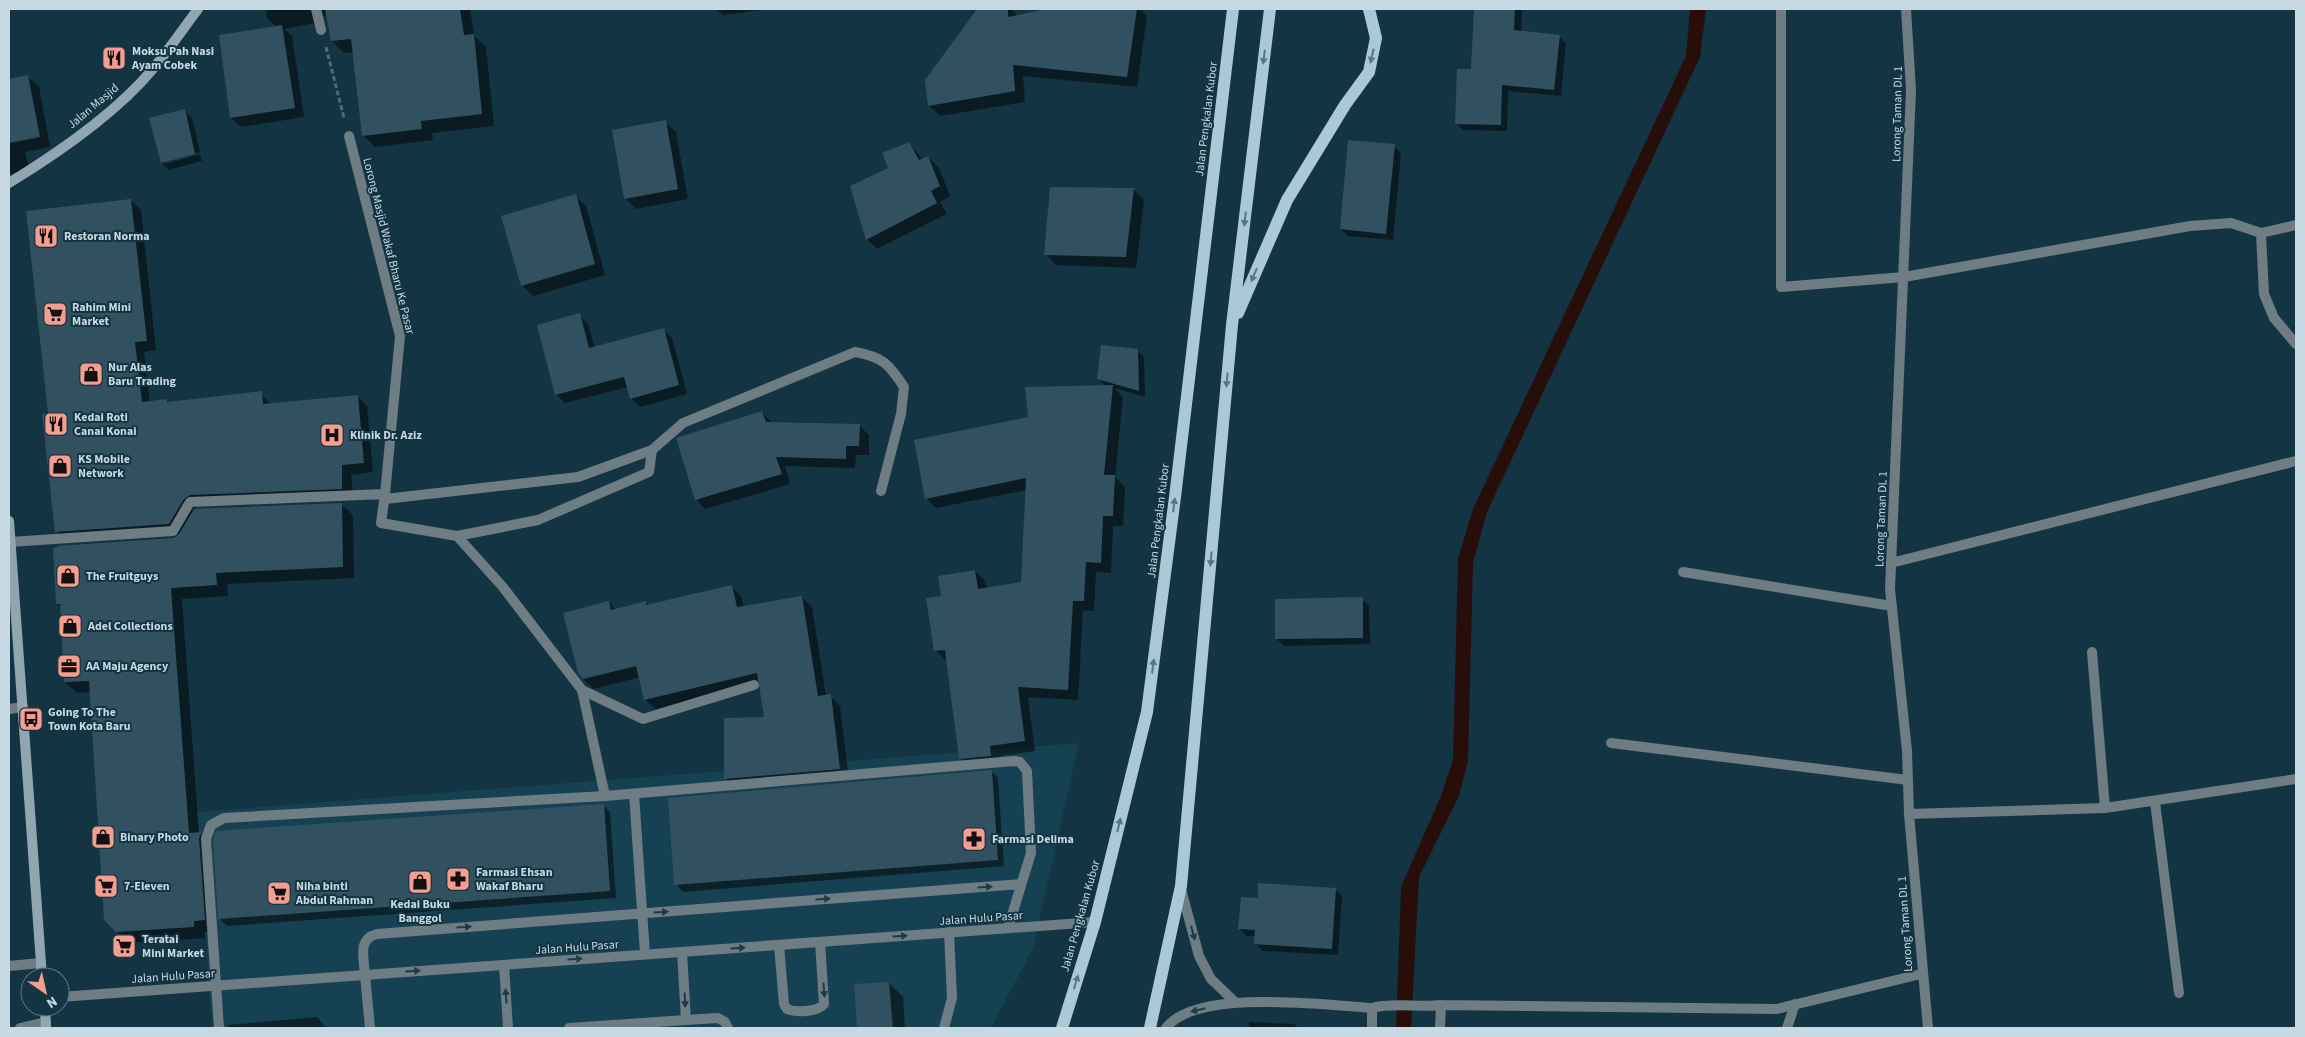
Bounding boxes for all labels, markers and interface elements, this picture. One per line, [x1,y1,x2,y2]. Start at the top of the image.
place label: Moksu Pah Nasi Ayam Cobek [131,43,214,74]
restaurant icon: Moksu Pah Nasi Ayam Cobek [101,45,127,71]
one-way arrow [1260,49,1268,65]
one-way arrow [1368,49,1376,64]
street label: Jalan Pengkalan Kubor [1191,60,1222,177]
street label: Lorong Taman DL 1 [1888,66,1907,162]
street label: Jalan Masjid [64,80,123,133]
street label: Lorong Masjid Wakaf Bharu Ke Pasar [358,156,419,337]
one-way arrow [1241,211,1249,227]
restaurant icon: Restoran Norma [33,223,59,249]
place label: Restoran Norma [64,228,150,245]
one-way arrow [1250,268,1258,282]
place label: Rahim Mini Market [72,299,131,330]
supermarket icon: Rahim Mini Market [42,301,68,327]
place label: Nur Alas Baru Trading [108,359,177,390]
shop icon: Nur Alas Baru Trading [78,361,104,387]
one-way arrow [1223,372,1231,388]
place label: Kedai Roti Canai Konai [74,409,137,440]
restaurant icon: Kedai Roti Canai Konai [43,411,69,437]
hospital icon: Klinik Dr. Aziz [319,422,345,448]
place label: Klinik Dr. Aziz [350,427,422,444]
place label: KS Mobile Network [78,451,130,482]
shop icon: KS Mobile Network [47,453,73,479]
street label: Jalan Pengkalan Kubor [1143,462,1174,579]
street label: Lorong Taman DL 1 [1871,471,1892,567]
one-way arrow [1170,497,1178,513]
one-way arrow [1207,552,1215,568]
shop icon: The Fruitguys [55,563,81,589]
place label: The Fruitguys [86,568,158,585]
shop icon: Adel Collections [57,613,83,639]
place label: Adel Collections [87,618,173,635]
office icon: AA Maju Agency [56,653,82,679]
place label: AA Maju Agency [85,658,169,675]
one-way arrow [1149,658,1157,674]
place label: Going To The Town Kota Baru [48,704,131,735]
bus stop icon: Going To The Town Kota Baru [18,706,44,732]
one-way arrow [1115,818,1123,833]
shop icon: Binary Photo [90,824,116,850]
pharmacy icon: Farmasi Delima [961,826,987,852]
place label: Binary Photo [120,829,189,846]
place label: Farmasi Delima [992,831,1074,848]
street label: Jalan Pengkalan Kubor [1056,857,1105,974]
place label: Farmasi Ehsan Wakaf Bharu [476,864,553,895]
pharmacy icon: Farmasi Ehsan Wakaf Bharu [445,866,471,892]
shop icon: Kedai Buku Banggol [407,869,433,895]
supermarket icon: 7-Eleven [93,873,119,899]
street label: Lorong Taman DL 1 [1894,876,1917,972]
place label: 7-Eleven [124,878,170,895]
place label: Niha binti Abdul Rahman [295,878,373,909]
supermarket icon: Niha binti Abdul Rahman [266,880,292,906]
one-way arrow [978,883,994,891]
one-way arrow [816,895,832,903]
place label: Kedai Buku Banggol [390,896,450,927]
street label: Jalan Hulu Pasar [939,907,1024,930]
one-way arrow [654,908,670,916]
one-way arrow [457,923,473,931]
one-way arrow [1189,926,1197,941]
place label: Teratai Mini Market [142,931,205,962]
one-way arrow [892,932,908,940]
supermarket icon: Teratai Mini Market [111,933,137,959]
street label: Jalan Hulu Pasar [535,936,620,959]
one-way arrow [730,943,746,951]
one-way arrow [568,955,584,963]
street label: Jalan Hulu Pasar [131,965,216,988]
north arrow [20,967,70,1017]
one-way arrow [406,967,422,975]
one-way arrow [1073,974,1081,989]
one-way arrow [820,983,828,999]
one-way arrow [502,988,510,1004]
text: N [42,991,61,1013]
one-way arrow [682,993,690,1009]
one-way arrow [1191,1006,1206,1014]

